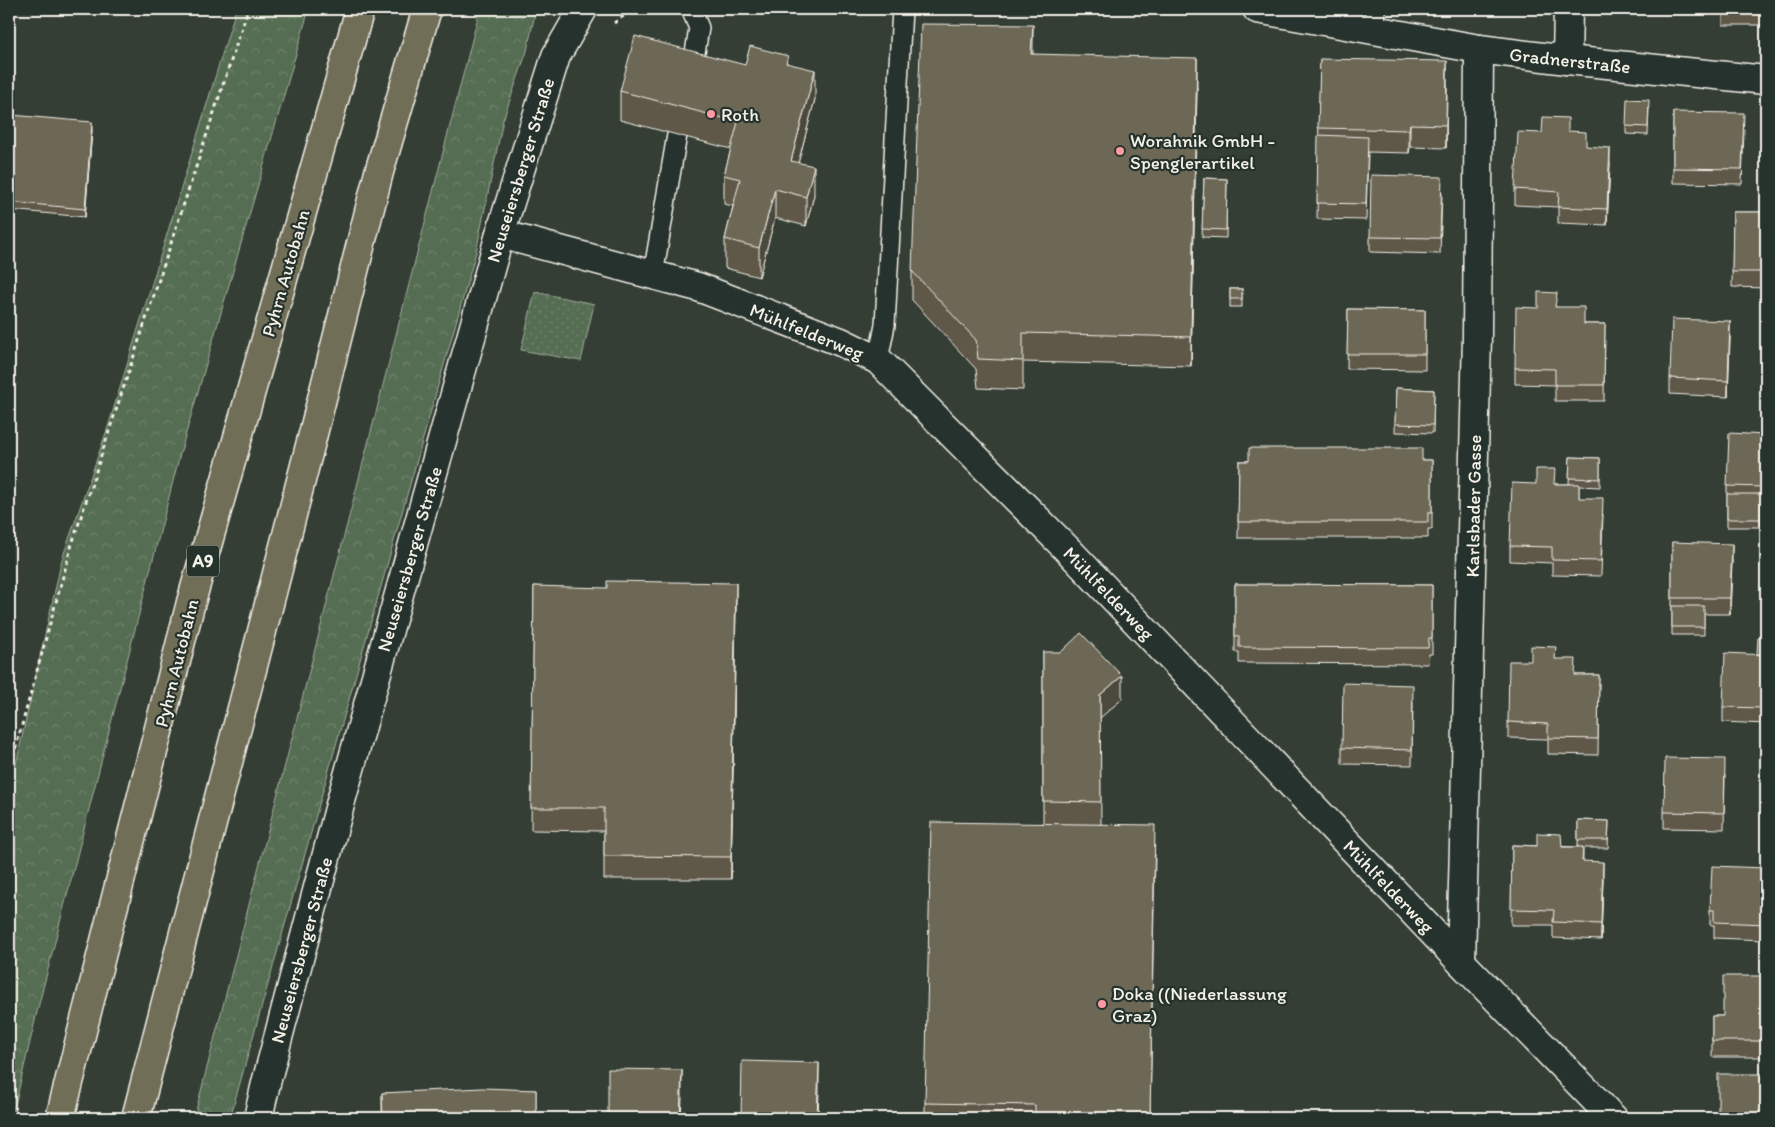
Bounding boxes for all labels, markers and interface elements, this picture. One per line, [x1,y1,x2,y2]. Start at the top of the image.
street label: Gradnerstraße [1508,43,1632,78]
street label: Neuseiersberger Straße [481,75,560,265]
place label: Roth [721,103,759,126]
marker: Roth [705,108,717,120]
place label: Worahnik GmbH - Spenglerartikel [1130,129,1275,174]
marker: Worahnik GmbH - Spenglerartikel [1114,145,1126,157]
street label: Pyhrn Autobahn [256,207,315,339]
street label: Mühlfelderweg [746,298,868,365]
street label: Karlsbader Gasse [1461,434,1486,578]
street label: Neuseiersberger Straße [372,464,447,654]
street label: Mühlfelderweg [1058,542,1159,645]
road number: A9 [187,546,219,576]
street label: Pyhrn Autobahn [149,597,204,730]
street label: Mühlfelderweg [1338,835,1439,938]
street label: Neuseiersberger Straße [266,855,337,1046]
place label: Doka ((Niederlassung Graz) [1112,982,1287,1027]
marker: Doka ((Niederlassung Graz) [1096,998,1108,1010]

